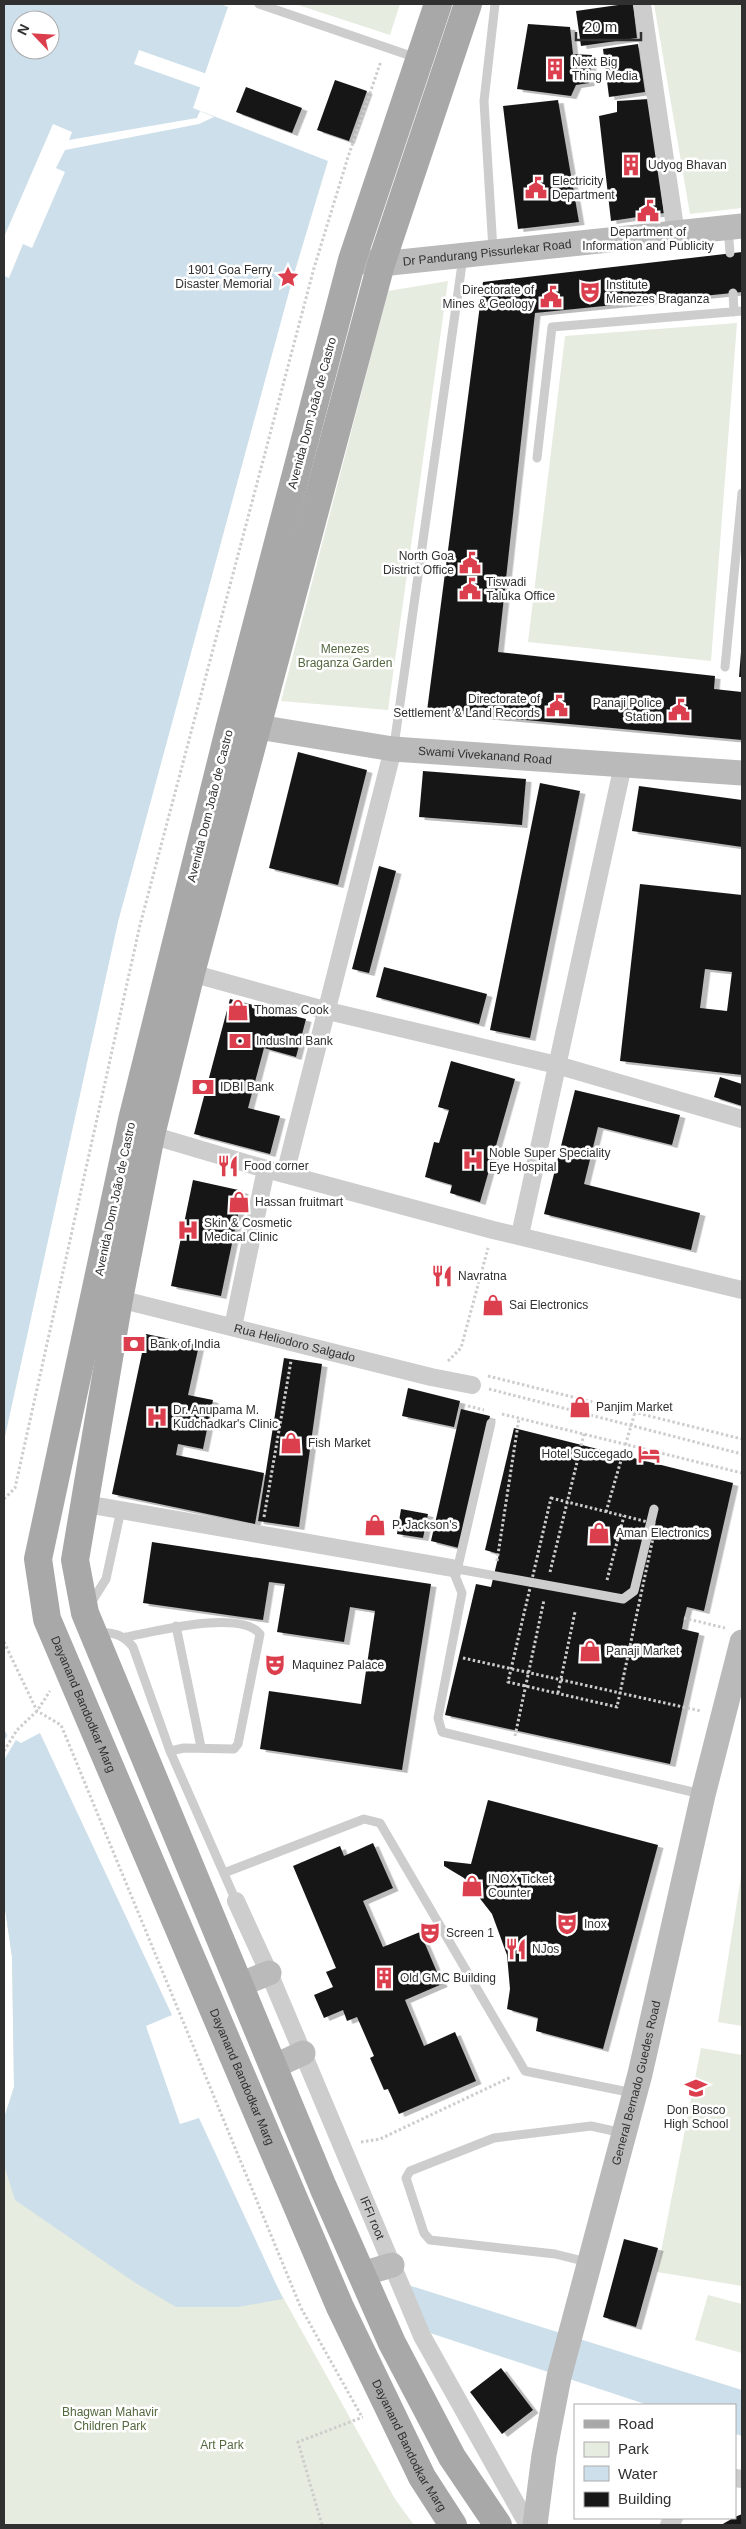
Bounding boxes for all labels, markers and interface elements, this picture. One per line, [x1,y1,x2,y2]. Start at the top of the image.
north arrow [10,10,60,60]
scale bar [576,10,641,42]
text: 20 m [584,18,617,35]
text: N [14,22,33,37]
place label: Next Big Thing Media [572,55,638,83]
building icon: Next Big Thing Media [542,56,568,82]
building icon: Udyog Bhavan [618,152,644,178]
place label: Udyog Bhavan [648,158,727,172]
place label: Electricity Department [552,174,615,202]
public building icon: Electricity Department [523,175,549,201]
public building icon: Department of Information and Publicity [635,198,661,224]
place label: Department of Information and Publicity [582,225,714,253]
street label: Dr Pandurang Pissurlekar Road [402,237,572,269]
place label: 1901 Goa Ferry Disaster Memorial [175,263,272,291]
place icon: 1901 Goa Ferry Disaster Memorial [275,264,301,290]
place label: Institute Menezes Braganza [606,278,710,306]
theatre icon: Institute Menezes Braganza [577,279,603,305]
place label: Directorate of Mines & Geology [443,283,535,311]
public building icon: Directorate of Mines & Geology [538,284,564,310]
street label: Avenida Dom João de Castro [285,335,339,490]
place label: North Goa District Office [383,549,454,577]
public building icon: North Goa District Office [457,550,483,576]
place label: Tiswadi Taluka Office [486,575,555,603]
public building icon: Tiswadi Taluka Office [457,576,483,602]
park label: Menezes Braganza Garden [298,642,392,670]
place label: Directorate of Settlement & Land Records [393,692,541,720]
public building icon: Directorate of Settlement & Land Records [544,693,570,719]
place label: Panaji Police Station [593,696,662,724]
public building icon: Panaji Police Station [666,697,692,723]
street label: Avenida Dom João de Castro [184,728,236,884]
street label: Swami Vivekanand Road [418,744,552,767]
shop icon: Thomas Cook [225,997,251,1023]
place label: Thomas Cook [254,1003,330,1017]
bank icon: IndusInd Bank [227,1028,253,1054]
place label: IndusInd Bank [256,1034,334,1048]
bank icon: IDBI Bank [190,1074,216,1100]
place label: IDBI Bank [220,1080,275,1094]
street label: Avenida Dom João de Castro [92,1121,138,1277]
place label: Noble Super Speciality Eye Hospital [489,1146,610,1174]
hospital icon: Noble Super Speciality Eye Hospital [460,1147,486,1173]
restaurant icon: Food corner [215,1153,241,1179]
place label: Food corner [244,1159,309,1173]
shop icon: Hassan fruitmart [226,1189,252,1215]
place label: Hassan fruitmart [255,1195,344,1209]
place label: Skin & Cosmetic Medical Clinic [204,1216,292,1244]
hospital icon: Skin & Cosmetic Medical Clinic [175,1217,201,1243]
restaurant icon: Navratna [429,1263,455,1289]
place label: Navratna [458,1269,507,1283]
shop icon: Sai Electronics [480,1292,506,1318]
place label: Sai Electronics [509,1298,588,1312]
street label: Rua Heliodoro Salgado [233,1321,357,1365]
bank icon: Bank of India [121,1331,147,1357]
place label: Bank of India [150,1337,220,1351]
shop icon: Panjim Market [567,1394,593,1420]
place label: Panjim Market [596,1400,673,1414]
place label: Dr. Anupama M. Kudchadkar's Clinic [173,1403,278,1431]
hospital icon: Dr. Anupama M. Kudchadkar's Clinic [144,1404,170,1430]
shop icon: Fish Market [278,1430,304,1456]
place label: Fish Market [308,1436,371,1450]
hotel icon: Hotel Succegado [636,1441,662,1467]
place label: Hotel Succegado [542,1447,633,1461]
shop icon: P. Jackson's [362,1512,388,1538]
place label: P. Jackson's [392,1518,457,1532]
shop icon: Aman Electronics [586,1520,612,1546]
place label: Aman Electronics [616,1526,709,1540]
street label: Dayanand Bandodkar Marg [48,1634,119,1775]
shop icon: Panaji Market [577,1638,603,1664]
place label: Panaji Market [606,1644,680,1658]
theatre icon: Maquinez Palace [262,1652,288,1678]
place label: Maquinez Palace [292,1658,384,1672]
place label: INOX Ticket Counter [488,1872,553,1900]
shop icon: INOX Ticket Counter [459,1873,485,1899]
theatre icon: Inox [554,1911,580,1937]
place label: Inox [584,1917,607,1931]
theatre icon: Screen 1 [417,1920,443,1946]
place label: Screen 1 [446,1926,494,1940]
restaurant icon: NJos [503,1936,529,1962]
place label: NJos [532,1942,559,1956]
building icon: Old GMC Building [371,1965,397,1991]
place label: Old GMC Building [400,1971,496,1985]
street label: General Bernado Guedes Road [609,1999,663,2167]
street label: Dayanand Bandodkar Marg [207,2006,277,2147]
school or university icon: Don Bosco High School [683,2075,709,2101]
place label: Don Bosco High School [664,2103,728,2131]
street label: IFFI root [357,2194,388,2242]
street label: Dayanand Bandodkar Marg [369,2377,449,2514]
legend [574,2404,736,2519]
park label: Bhagwan Mahavir Children Park [62,2405,158,2433]
text: Road [618,2415,654,2432]
park label: Art Park [200,2438,245,2452]
text: Park [618,2440,649,2457]
text: Water [618,2465,657,2482]
text: Building [618,2490,671,2507]

